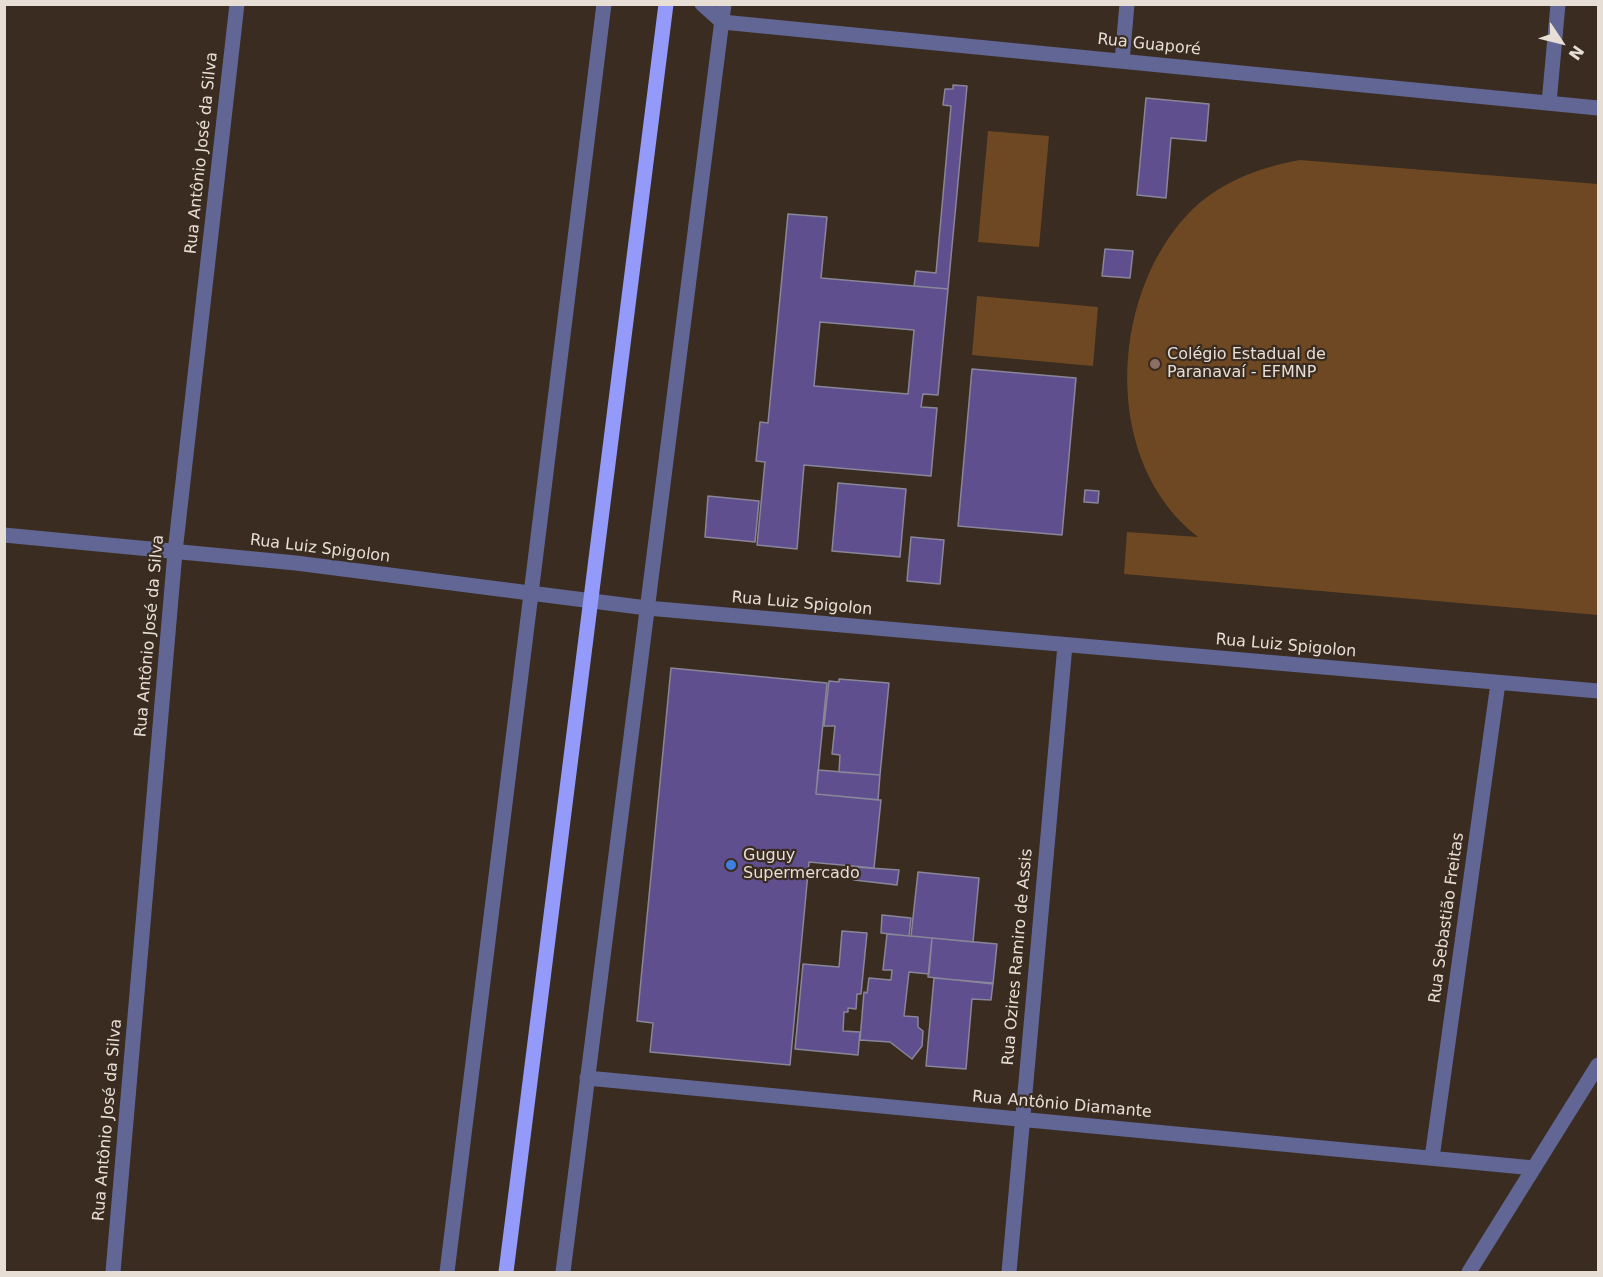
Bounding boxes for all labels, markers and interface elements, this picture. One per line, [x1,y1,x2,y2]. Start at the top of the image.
north arrow [1531,12,1591,72]
street label: Rua Guaporé [1096,30,1202,60]
text: N [1565,42,1588,64]
street label: Rua Antônio José da Silva [182,51,222,255]
place label: Colégio Estadual de Paranavaí - EFMNP [1167,345,1326,383]
marker: Colégio Estadual de Paranavaí - EFMNP [1148,357,1162,371]
street label: Rua Luiz Spigolon [249,531,391,567]
street label: Rua Antônio José da Silva [132,534,168,738]
street label: Rua Luiz Spigolon [731,588,873,620]
street label: Rua Luiz Spigolon [1215,630,1357,662]
street label: Rua Sebastião Freitas [1426,831,1468,1005]
place label: Guguy Supermercado [743,846,860,884]
street label: Rua Ozires Ramiro de Assis [999,848,1037,1066]
marker: Guguy Supermercado [724,858,738,872]
street label: Rua Antônio José da Silva [90,1018,126,1222]
street label: Rua Antônio Diamante [971,1088,1153,1122]

